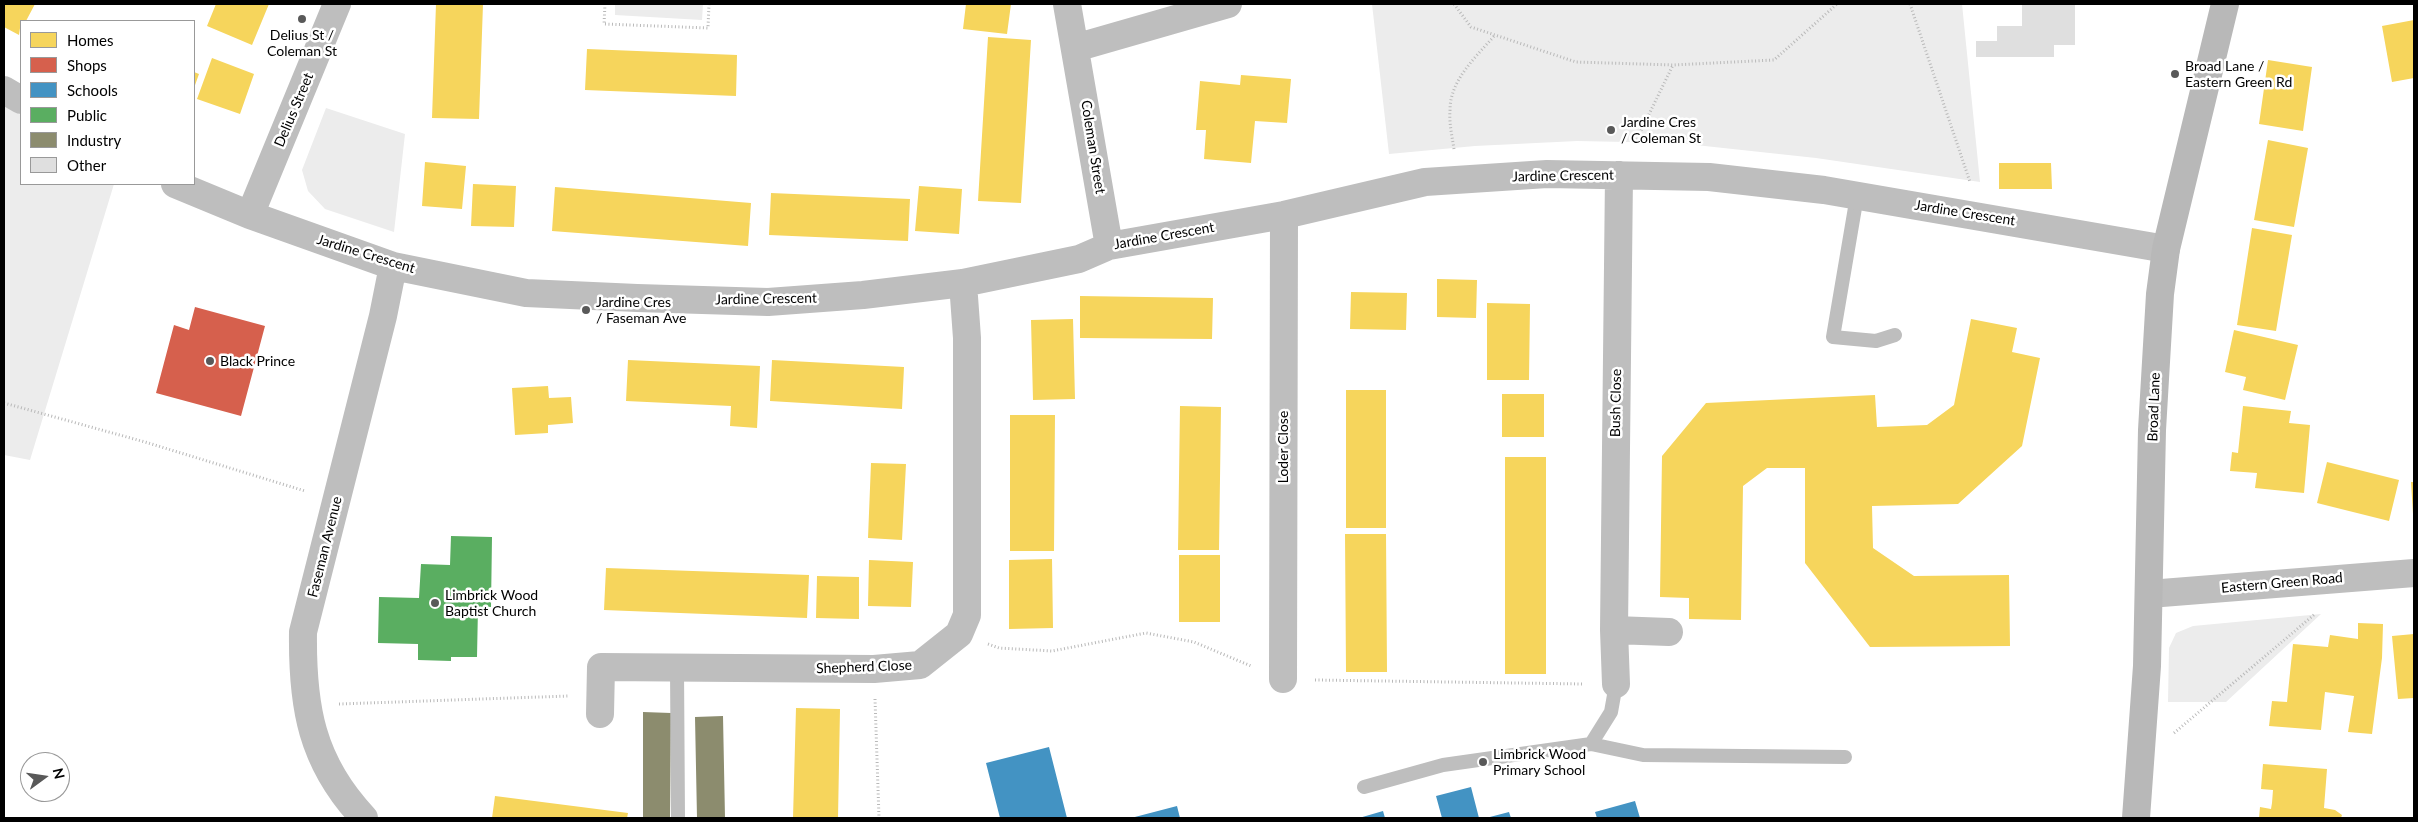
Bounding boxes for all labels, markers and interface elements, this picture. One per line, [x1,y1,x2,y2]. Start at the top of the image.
marker: Delius St / Coleman St [296,13,308,25]
legend [20,20,195,185]
place label: Delius St / Coleman St [267,27,337,59]
text: Homes [67,31,113,49]
text: Shops [67,56,107,74]
place label: Broad Lane / Eastern Green Rd [2185,58,2292,90]
marker: Broad Lane / Eastern Green Rd [2169,68,2181,80]
street label: Delius Street [271,70,317,150]
text: Schools [67,81,118,99]
street label: Coleman Street [1077,99,1109,195]
text: Public [67,106,107,124]
place label: Jardine Cres / Coleman St [1621,114,1701,146]
marker: Jardine Cres / Coleman St [1605,124,1617,136]
text: Industry [67,131,121,149]
text: Other [67,156,106,174]
street label: Jardine Crescent [1512,167,1614,185]
street label: Jardine Crescent [1913,197,2017,229]
street label: Jardine Crescent [1112,219,1216,253]
street label: Jardine Crescent [315,231,417,277]
street label: Jardine Crescent [715,290,817,308]
place label: Jardine Cres / Faseman Ave [596,294,686,326]
marker: Jardine Cres / Faseman Ave [580,304,592,316]
place label: Black Prince [220,353,295,369]
marker: Black Prince [204,355,216,367]
street label: Bush Close [1607,369,1625,437]
street label: Broad Lane [2144,372,2164,442]
street label: Loder Close [1275,411,1291,483]
street label: Faseman Avenue [304,495,346,599]
street label: Eastern Green Road [2220,569,2344,597]
place label: Limbrick Wood Baptist Church [445,587,538,620]
marker: Limbrick Wood Baptist Church [429,597,441,609]
street label: Shepherd Close [816,657,912,677]
place label: Limbrick Wood Primary School [1493,746,1586,779]
north arrow [20,752,70,802]
marker: Limbrick Wood Primary School [1477,756,1489,768]
text: N [50,766,69,781]

